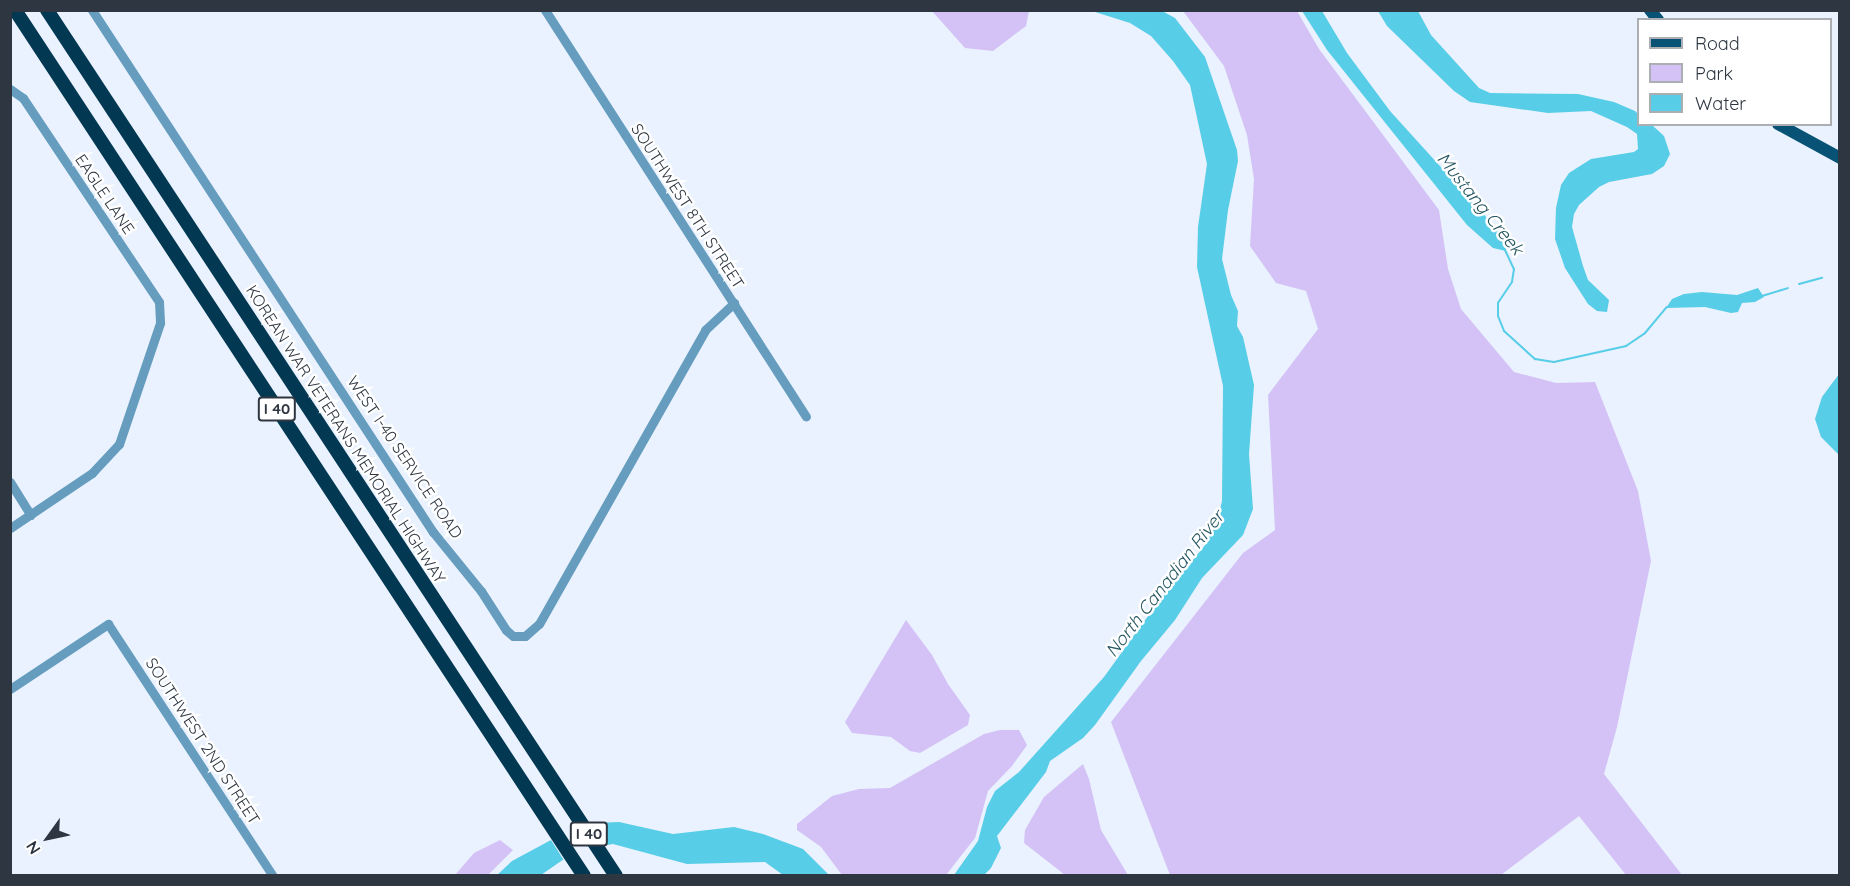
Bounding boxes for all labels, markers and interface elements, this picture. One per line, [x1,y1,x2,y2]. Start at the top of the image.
legend [1637,18,1832,126]
text: Road [1695,32,1740,55]
text: Park [1695,62,1733,85]
text: Water [1695,92,1746,115]
street label: SOUTHWEST 8TH STREET [627,120,749,292]
water label: Mustang Creek [1432,148,1528,260]
street label: EAGLE LANE [71,150,139,238]
street label: KOREAN WAR VETERANS MEMORIAL HIGHWAY [242,281,450,587]
street label: WEST I-40 SERVICE ROAD [343,372,467,542]
road number: I 40 [258,397,296,421]
water label: North Canadian River [1101,507,1229,661]
street label: SOUTHWEST 2ND STREET [142,654,264,828]
north arrow [18,808,78,868]
road number: I 40 [570,822,608,846]
text: N [21,837,44,858]

